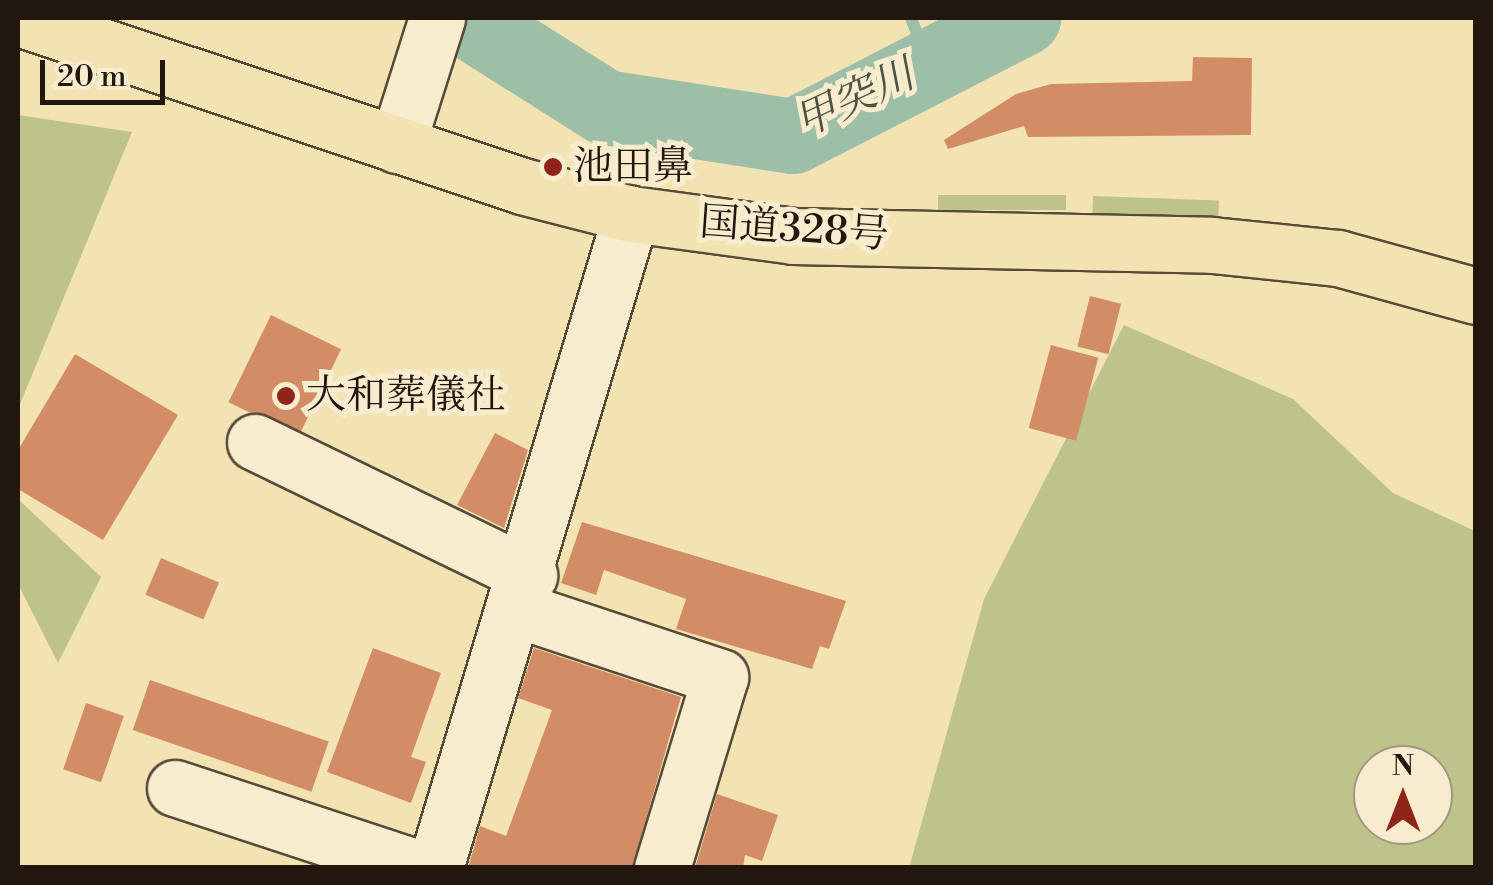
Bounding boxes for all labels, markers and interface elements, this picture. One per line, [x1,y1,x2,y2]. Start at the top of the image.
scale bar [45,40,170,102]
water label: 甲突川 [787,51,923,149]
text: 20 m [57,58,126,96]
place label: 池田鼻 [573,143,693,191]
marker: 池田鼻 [542,156,564,178]
street label: 国道328号 [698,198,890,260]
place label: 大和葬儀社 [306,372,506,420]
marker: 大和葬儀社 [275,385,297,407]
north arrow [1353,745,1453,845]
text: N [1392,749,1414,784]

